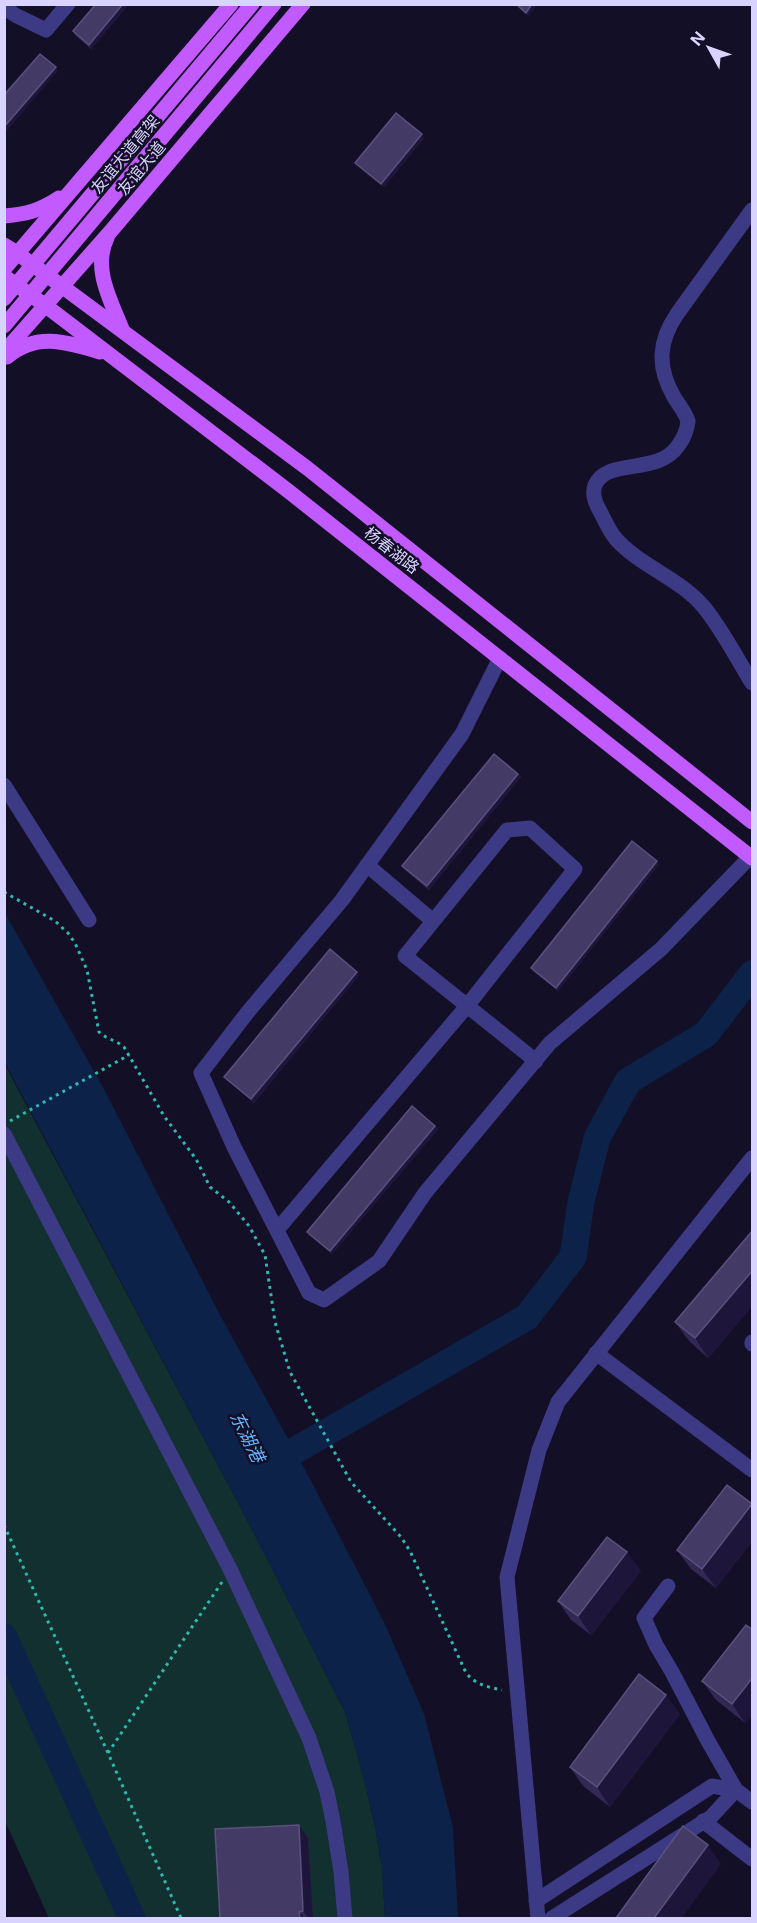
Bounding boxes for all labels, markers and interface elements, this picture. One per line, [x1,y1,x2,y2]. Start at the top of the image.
north arrow [679,18,739,78]
text: N [686,27,709,49]
street label: 友谊大道高架 [87,111,163,197]
street label: 友谊大道 [113,137,169,199]
street label: 杨春湖路 [361,522,423,578]
water label: 东湖港 [226,1408,270,1468]

